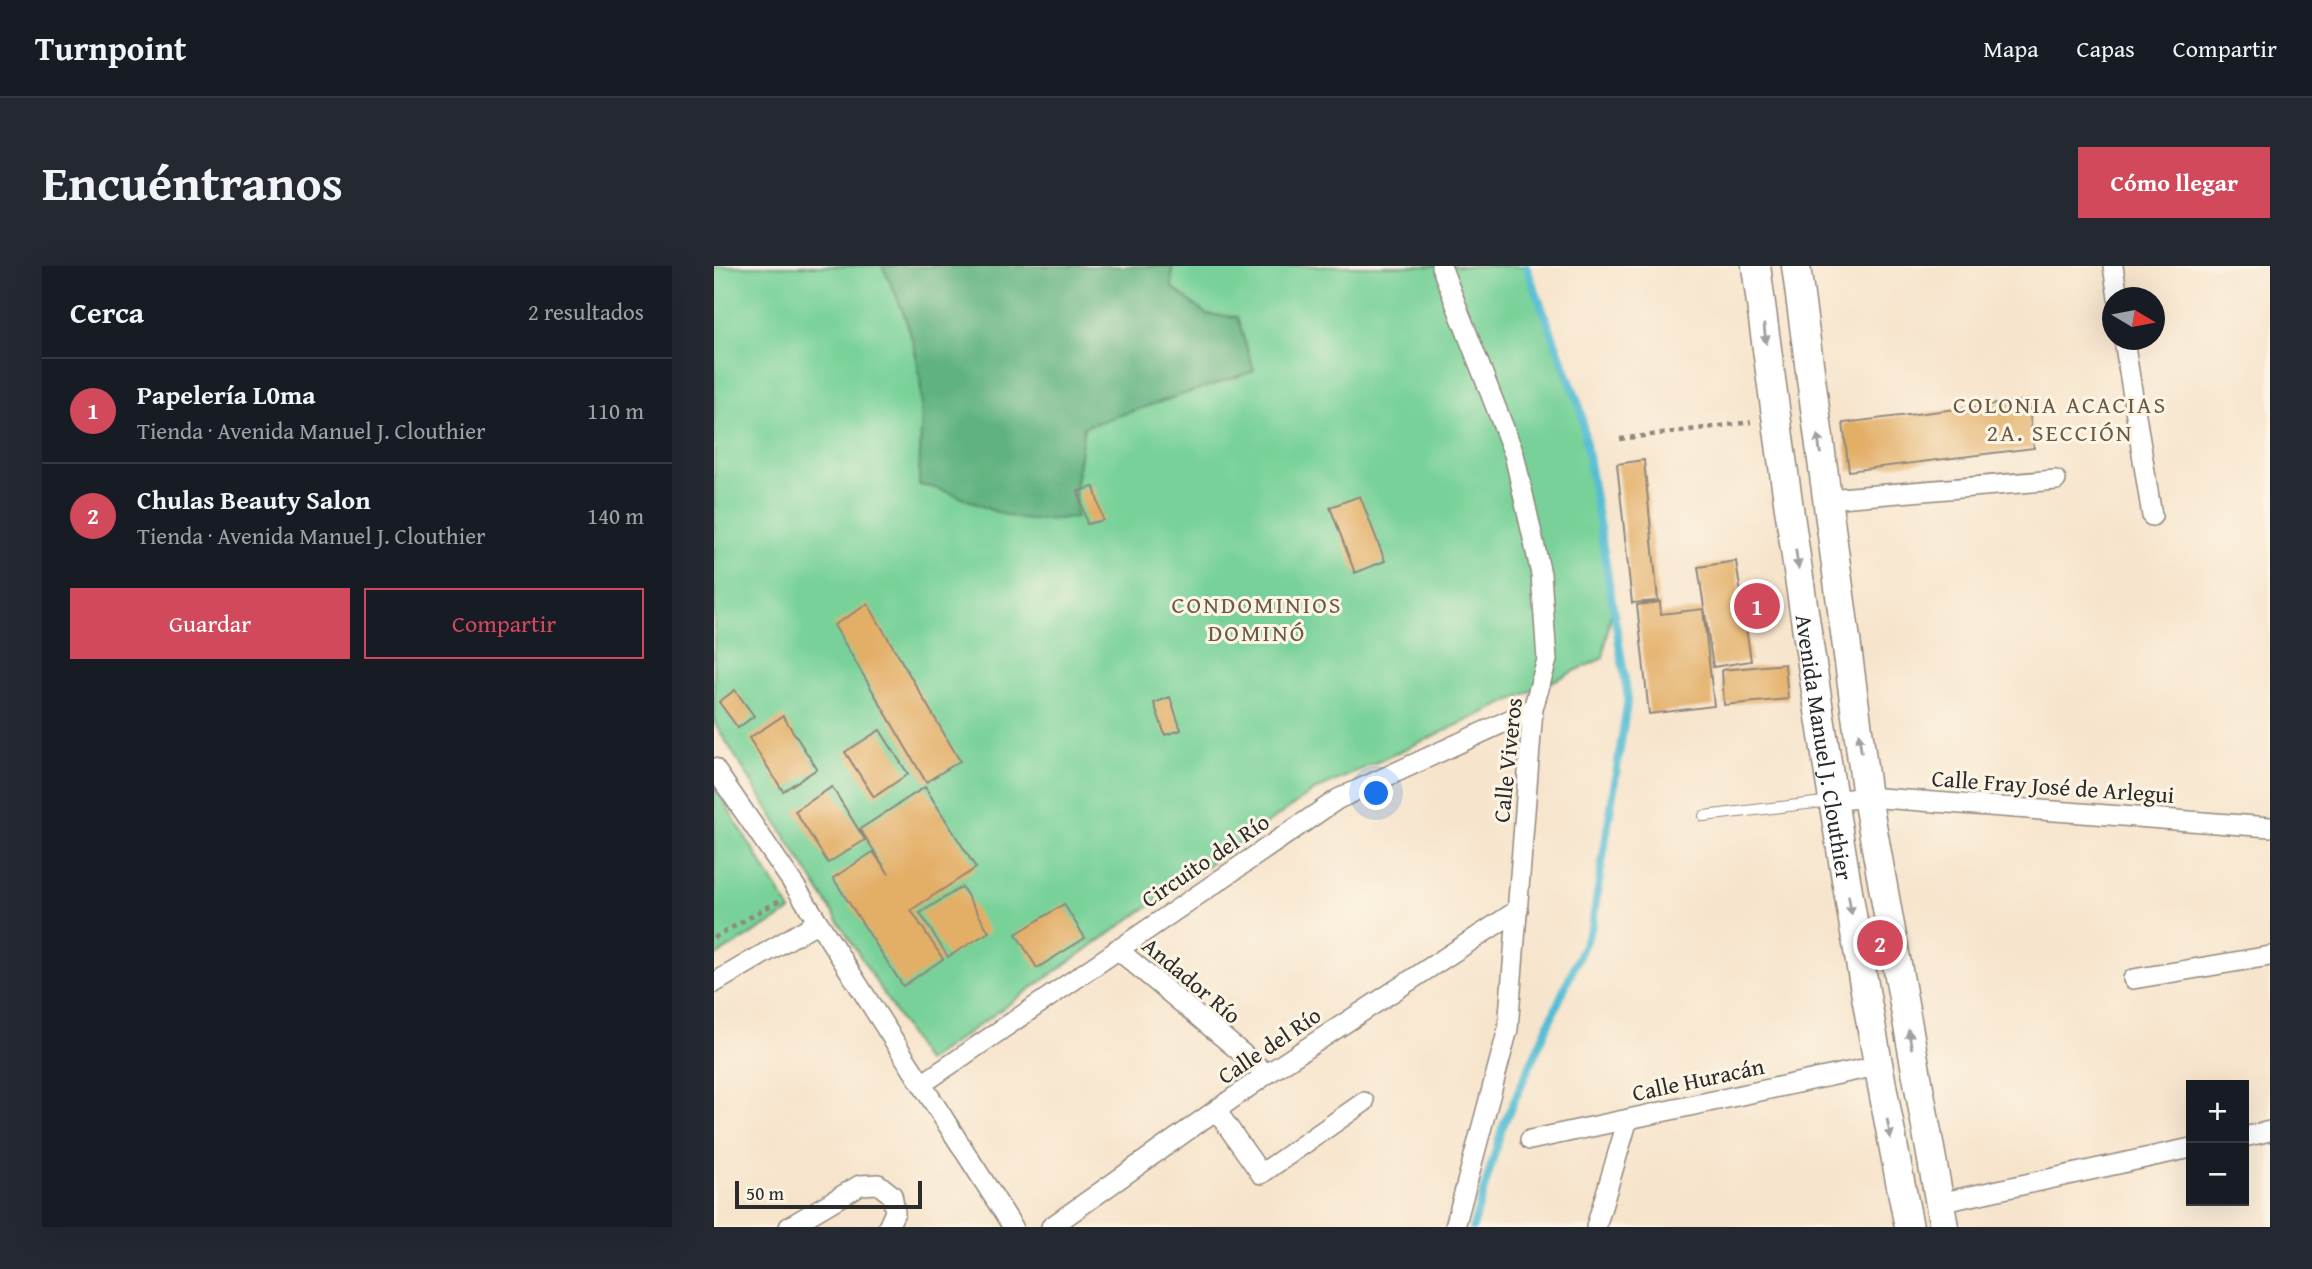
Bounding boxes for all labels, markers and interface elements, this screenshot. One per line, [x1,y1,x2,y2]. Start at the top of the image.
text: Turnpoint [35,24,187,72]
text: Mapa [1983,31,2039,66]
text: Capas [2077,31,2135,66]
text: Compartir [2173,31,2277,66]
text: Encuéntranos [42,146,343,218]
button: Cómo llegar [2078,147,2270,218]
north arrow [2102,287,2165,350]
text: Cerca [70,290,144,334]
text: 2 resultados [528,295,644,328]
one-way arrow [1760,323,1771,345]
text: Papelería L0ma [137,375,316,414]
district label: COLONIA ACACIAS 2A. SECCIÓN [1953,387,2167,450]
text: 1 [87,394,99,427]
text: 110 m [587,394,644,427]
text: Tienda · Avenida Manuel J. Clouthier [137,414,485,447]
one-way arrow [1814,433,1825,455]
text: Chulas Beauty Salon [137,480,371,519]
text: 2 [87,499,99,532]
text: 140 m [587,499,644,532]
text: Tienda · Avenida Manuel J. Clouthier [137,519,485,552]
one-way arrow [1792,548,1803,570]
pin: 1 [1734,580,1780,632]
district label: CONDOMINIOS DOMINÓ [1172,587,1342,650]
button: Guardar [70,588,350,659]
button: Compartir [364,588,644,659]
street label: Avenida Manuel J. Clouthier [1788,612,1862,883]
street label: Calle Viveros [1484,696,1530,824]
one-way arrow [1854,731,1865,753]
street label: Calle Fray José de Arlegui [1931,761,2175,811]
your location [1359,776,1393,810]
street label: Circuito del Río [1134,805,1276,915]
one-way arrow [1845,894,1856,916]
pin: 2 [1857,917,1903,969]
street label: Andador Río [1135,929,1249,1031]
street label: Calle del Río [1211,998,1327,1092]
one-way arrow [1904,1028,1915,1050]
street label: Calle Huracán [1629,1049,1767,1109]
map controls [2186,1080,2249,1206]
button: + [2186,1080,2249,1143]
one-way arrow [1884,1118,1895,1140]
button: − [2186,1143,2249,1206]
scale bar [735,1178,922,1210]
text: 50 m [746,1179,784,1207]

